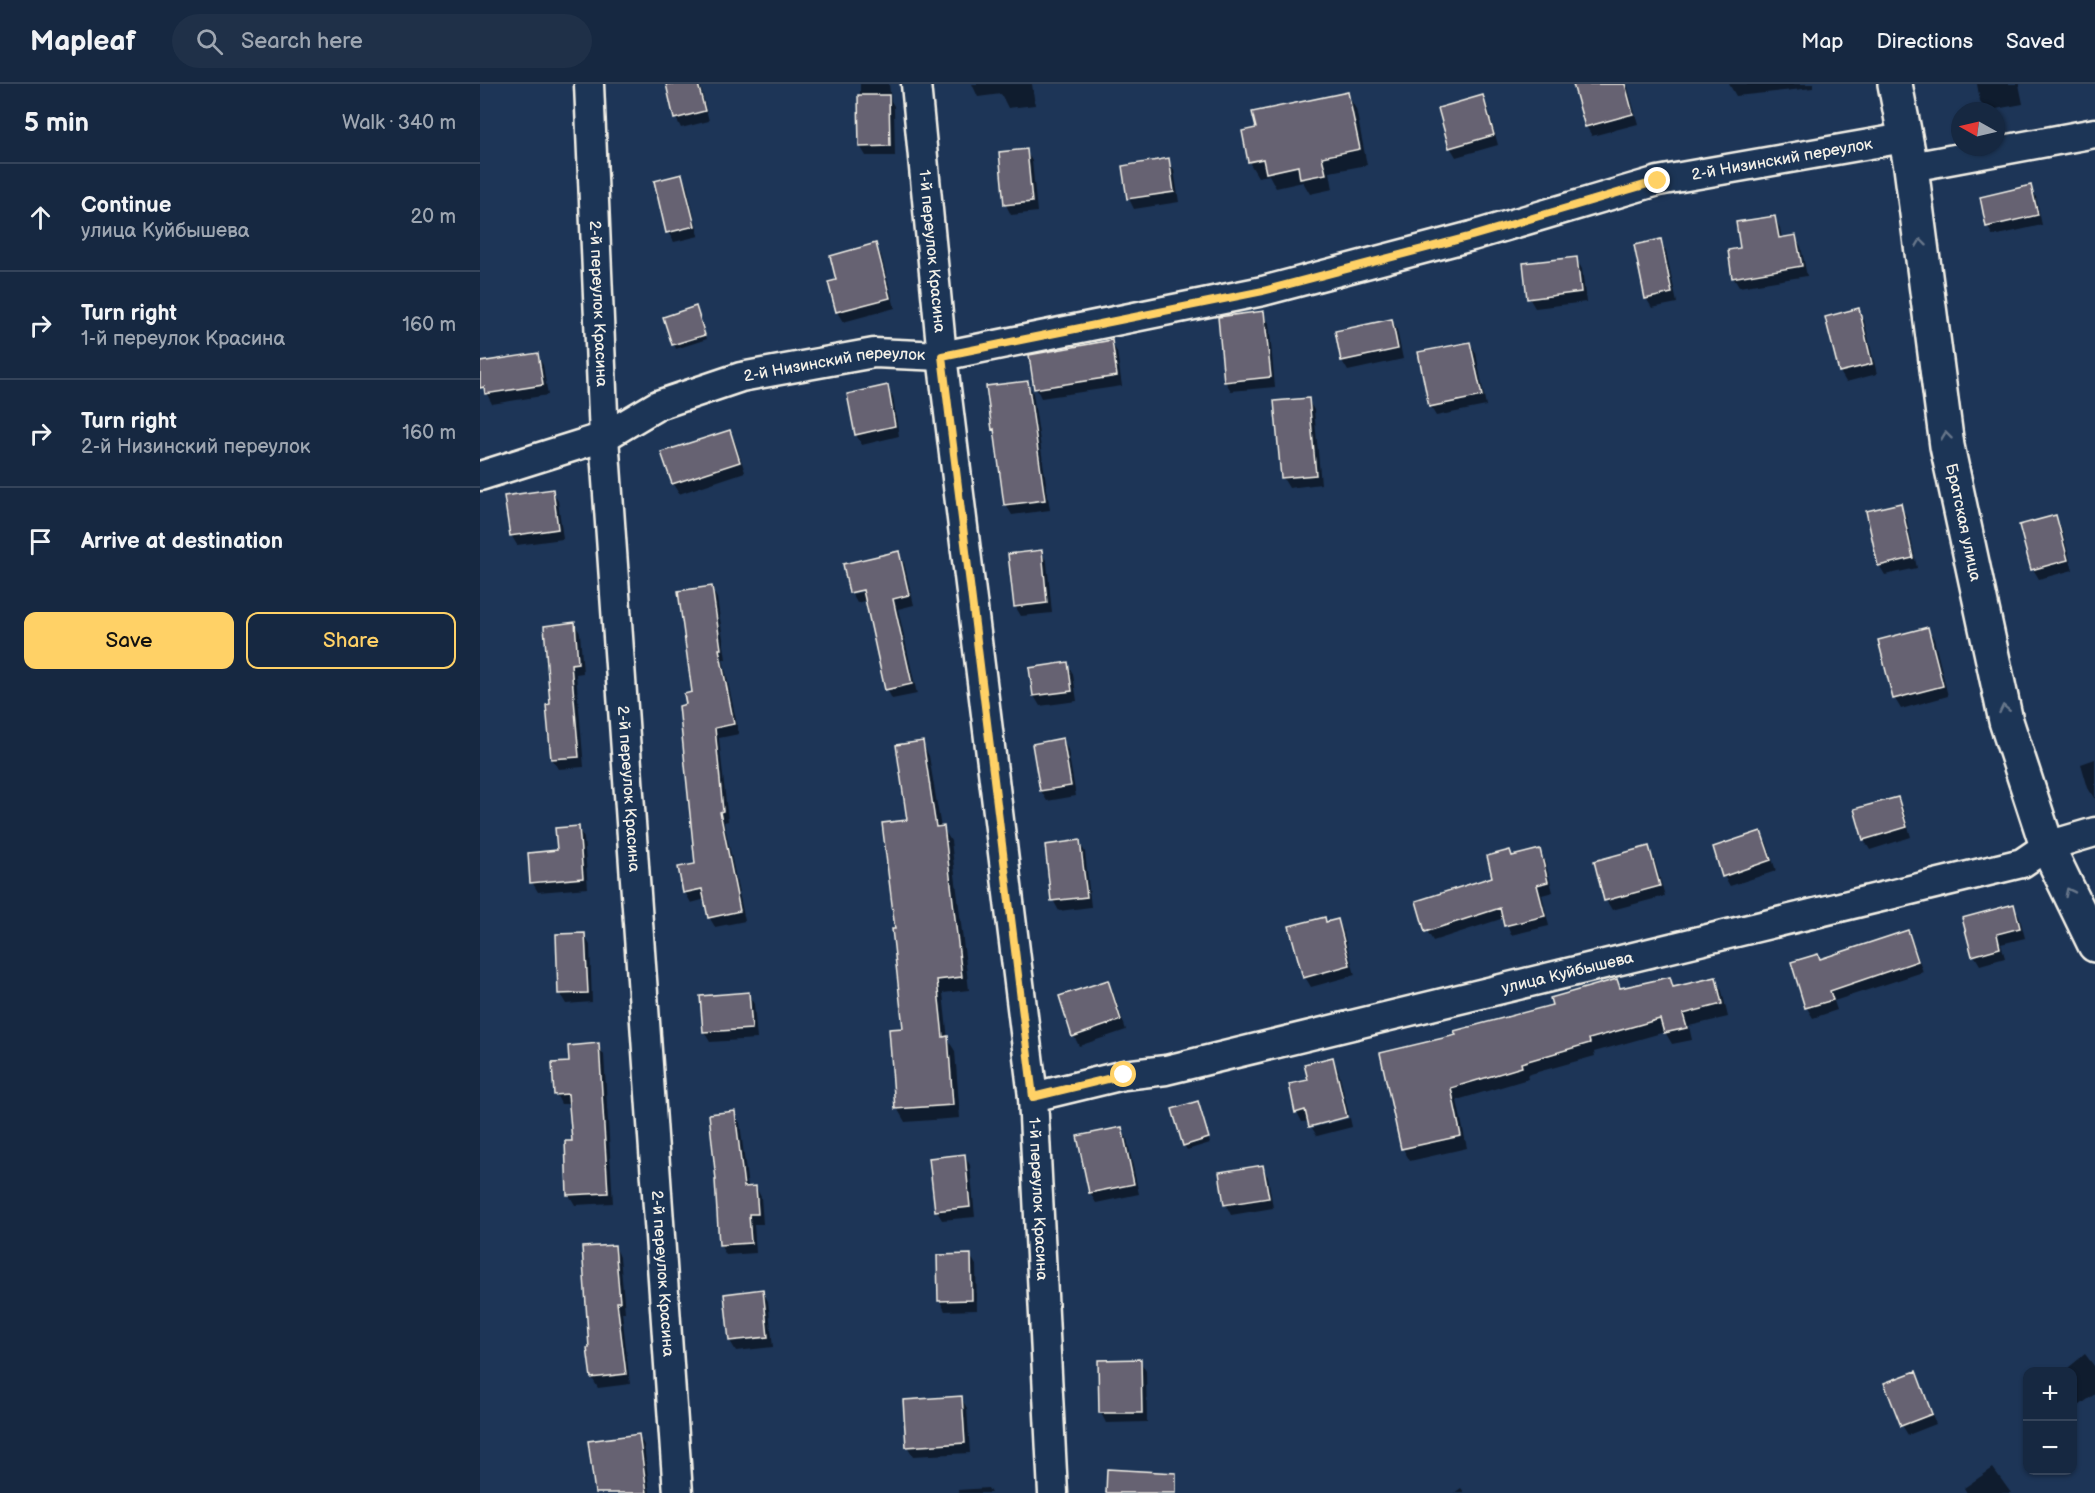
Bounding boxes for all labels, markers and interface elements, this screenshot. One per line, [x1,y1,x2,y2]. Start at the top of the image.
search box [172,14,592,68]
text: Mapleaf [30,25,136,58]
icon: search [193,25,226,58]
text: Search here [241,28,363,55]
text: Map [1801,29,1844,54]
text: Directions [1877,29,1973,54]
text: Saved [2006,29,2065,54]
north arrow [1951,102,2005,156]
text: 5 min [24,108,89,139]
text: Walk · 340 m [342,111,456,135]
street label: 2-й Низинский переулок [1690,134,1874,184]
route end [1644,167,1670,193]
street label: 1-й переулок Красина [915,169,949,334]
text: Continue [81,192,171,219]
icon: ahead [24,201,57,234]
text: 20 m [411,205,456,229]
text: улица Куйбышева [81,219,249,243]
street label: 2-й переулок Красина [585,220,611,388]
one-way arrow [1915,238,1928,248]
text: Turn right [81,300,177,327]
icon: right [24,309,57,342]
text: 160 m [402,313,456,337]
text: 1-й переулок Красина [81,327,285,351]
street label: 2-й Низинский переулок [742,344,926,386]
text: Turn right [81,408,177,435]
icon: right [24,417,57,450]
text: 160 m [402,421,456,445]
one-way arrow [1940,432,1952,441]
text: 2-й Низинский переулок [81,435,310,459]
street label: Братская улица [1942,462,1985,584]
icon: arrive [24,525,57,558]
text: Arrive at destination [81,528,283,555]
button: Save [24,612,234,669]
button: Share [246,612,456,669]
one-way arrow [1998,704,2011,714]
street label: 2-й переулок Красина [613,705,644,873]
one-way arrow [2065,888,2077,899]
street label: улица Куйбышева [1500,948,1636,998]
route start [1110,1061,1136,1087]
street label: 1-й переулок Красина [1025,1117,1052,1282]
street label: 2-й переулок Красина [647,1190,678,1358]
map controls [2023,1367,2077,1475]
button: + [2023,1367,2077,1421]
button: − [2023,1421,2077,1475]

